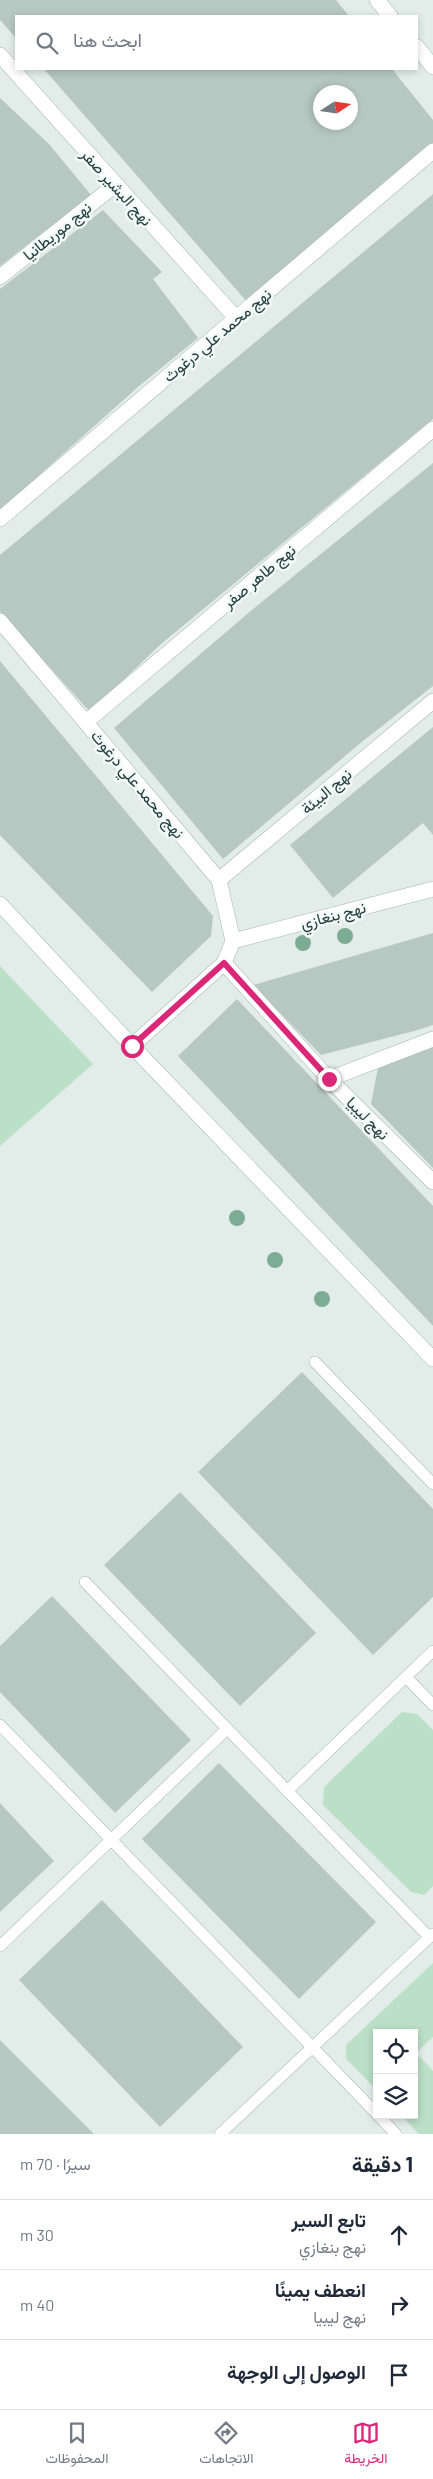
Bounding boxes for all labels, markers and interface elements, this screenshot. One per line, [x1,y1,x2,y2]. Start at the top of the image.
search box [15,15,418,70]
text: ابحث هنا [73,28,142,51]
icon: search [33,29,61,57]
north arrow [313,85,358,130]
street label: نهج البشير صفر [75,143,157,231]
street label: نهج موريطانيا [19,197,97,266]
street label: نهج محمد علي درغوث [159,284,278,389]
street label: نهج طاهر صفر [218,540,301,615]
street label: نهج محمد علي درغوث [84,726,189,845]
street label: نهج البيئة [296,764,357,820]
street label: نهج بنغازي [298,897,369,937]
route start [121,1035,144,1058]
route end [318,1068,341,1091]
street label: نهج ليبيا [341,1092,394,1145]
map controls [373,2029,418,2119]
button: locate [373,2029,418,2074]
button: layers [373,2074,418,2119]
text: 1 دقيقة [352,2151,413,2176]
text: سيرًا · 70 m [20,2154,91,2173]
text: تابع السير [291,2208,366,2231]
icon: ahead [385,2221,413,2249]
text: 30 m [20,2225,54,2244]
text: نهج بنغازي [299,2237,366,2256]
text: انعطف يمينًا [275,2278,366,2301]
icon: right [385,2291,413,2319]
text: 40 m [20,2295,54,2314]
text: نهج ليبيا [313,2307,366,2326]
text: الوصول إلى الوجهة [227,2360,366,2383]
icon: arrive [385,2361,413,2389]
tab: المحفوظات [45,2419,108,2471]
tab: الاتجاهات [199,2419,254,2471]
tab: الخريطة [344,2419,388,2471]

